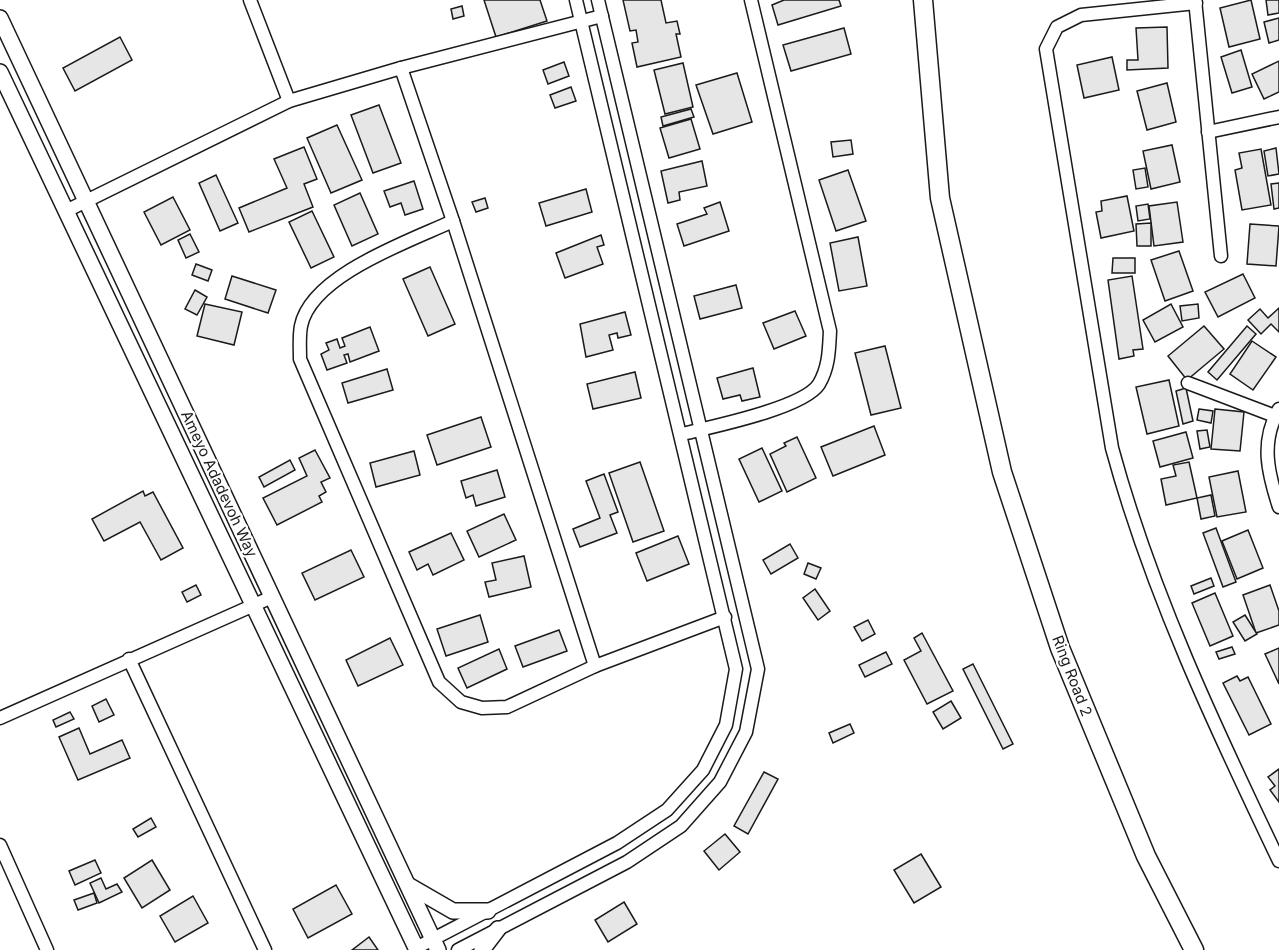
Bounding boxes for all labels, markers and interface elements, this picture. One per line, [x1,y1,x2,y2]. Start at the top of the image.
street label: Ameyo Adadevoh Way [177,407,262,561]
street label: Ring Road 2 [1048,633,1097,719]

